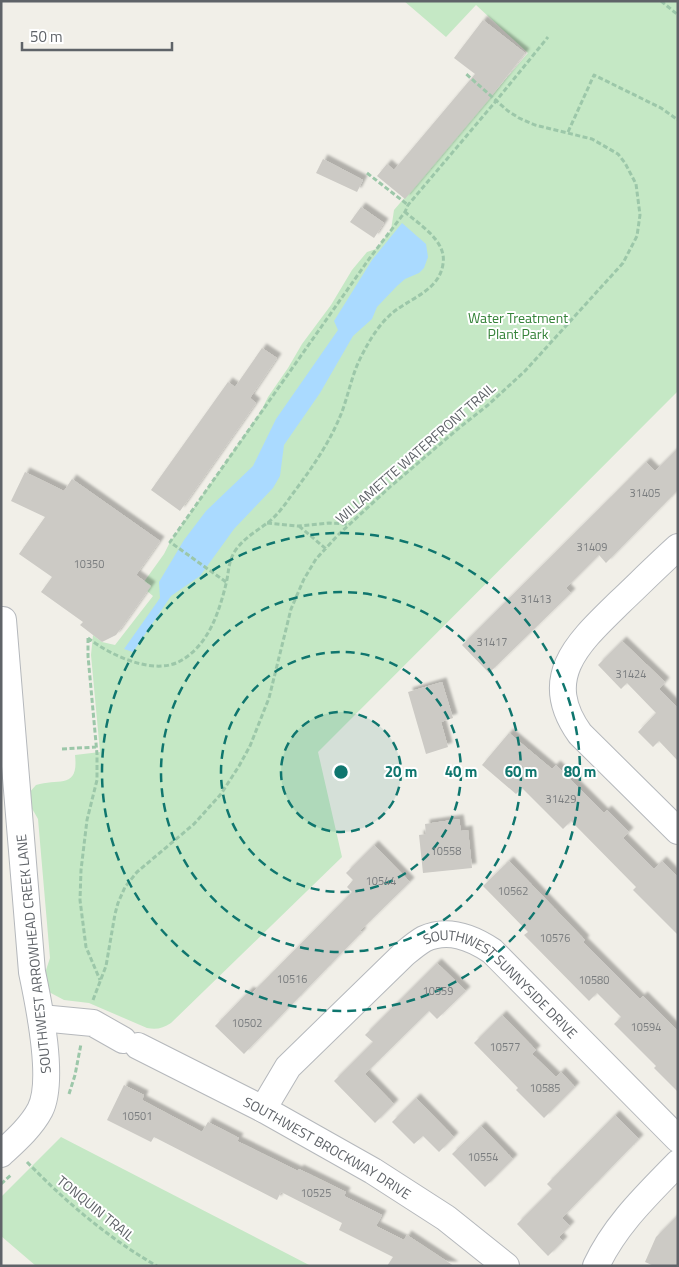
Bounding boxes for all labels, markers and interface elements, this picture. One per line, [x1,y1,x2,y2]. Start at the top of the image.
scale bar [22,20,172,52]
text: 50 m [30,25,63,48]
park label: Water Treatment Plant Park [468,307,568,344]
street label: WILLAMETTE WATERFRONT TRAIL [330,377,500,528]
house number: 31405 [630,485,660,501]
house number: 31409 [577,539,607,555]
house number: 10350 [74,556,104,572]
house number: 31413 [521,591,551,607]
house number: 31417 [477,634,507,650]
house number: 31424 [616,666,646,682]
text: 20 m [385,760,417,783]
text: 40 m [445,760,477,783]
text: 60 m [505,760,537,783]
text: 80 m [564,760,596,783]
centre of rings [332,763,350,781]
house number: 31429 [546,791,576,807]
street label: SOUTHWEST ARROWHEAD CREEK LANE [10,833,56,1075]
house number: 10558 [431,843,461,859]
house number: 10544 [366,873,396,889]
house number: 10562 [498,883,528,899]
street label: SOUTHWEST SUNNYSIDE DRIVE [420,923,583,1043]
house number: 10576 [540,930,570,946]
house number: 10516 [277,971,307,987]
house number: 10580 [579,972,609,988]
house number: 10559 [423,983,453,999]
house number: 10502 [232,1015,262,1031]
house number: 10594 [631,1019,661,1035]
house number: 10577 [490,1039,520,1055]
house number: 10585 [530,1080,560,1096]
street label: SOUTHWEST BROCKWAY DRIVE [240,1091,416,1204]
house number: 10501 [122,1108,152,1124]
house number: 10554 [468,1149,498,1165]
street label: TONQUIN TRAIL [53,1170,140,1246]
house number: 10525 [301,1185,331,1201]

